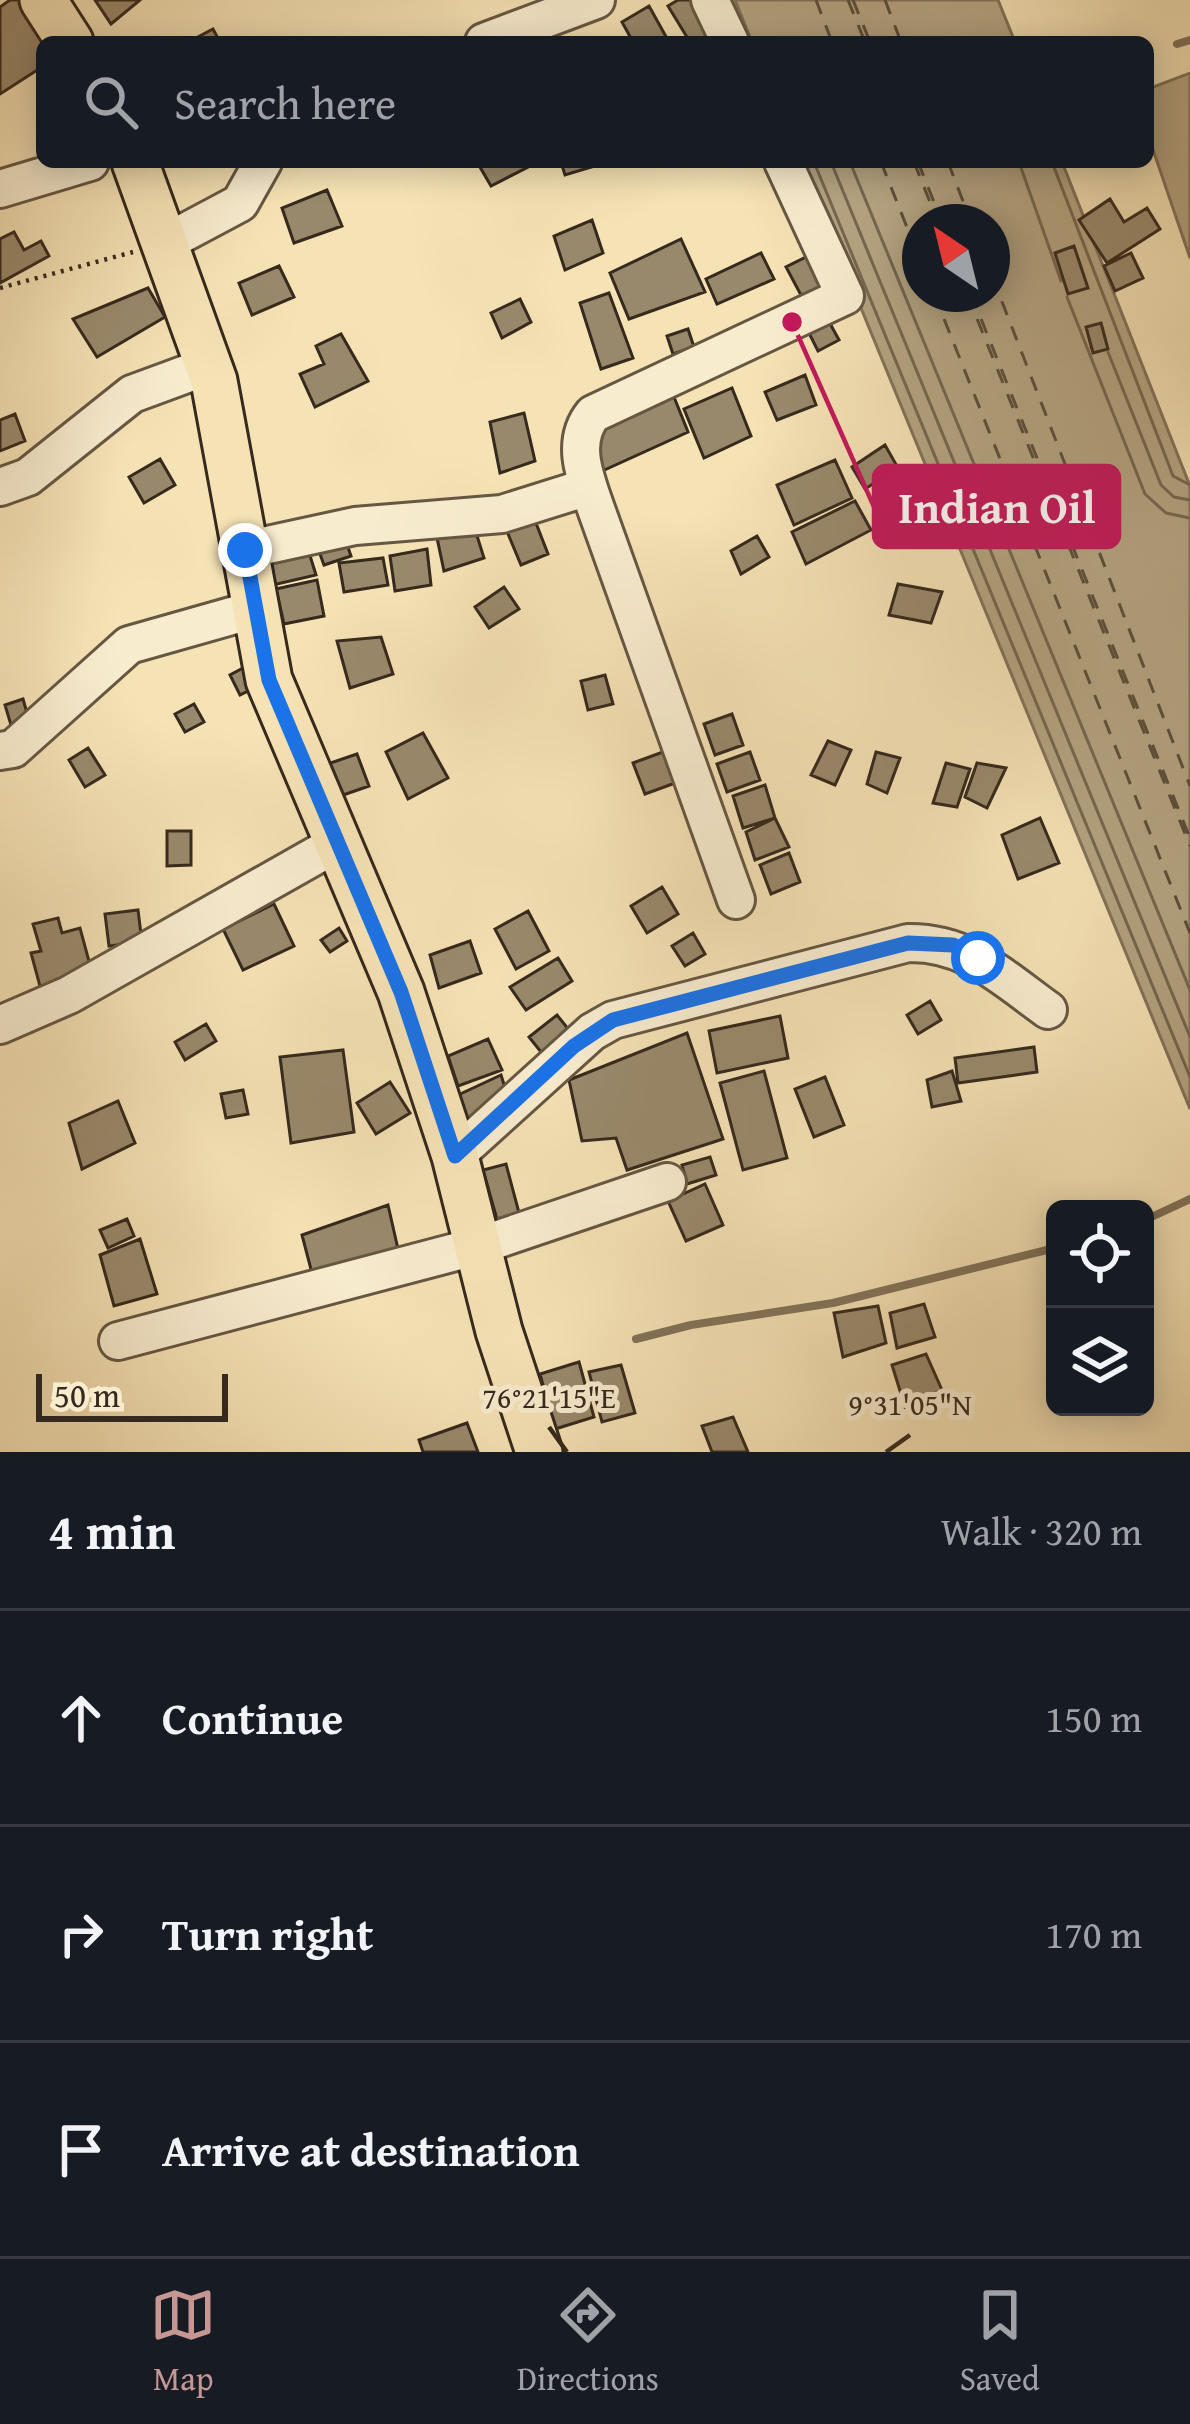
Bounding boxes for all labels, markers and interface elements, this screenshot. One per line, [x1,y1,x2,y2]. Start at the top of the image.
search box [36,36,1154,168]
icon: search [78,69,144,135]
text: Search here [174,70,396,135]
north arrow [902,204,1010,312]
callout: Indian Oil [874,466,1119,547]
text: Indian Oil [898,474,1096,539]
route end [218,523,272,577]
route start [951,931,1005,985]
map controls [1046,1200,1154,1416]
button: locate [1046,1200,1154,1308]
button: layers [1046,1308,1154,1416]
scale bar [36,1368,228,1421]
text: 50 m [54,1371,120,1419]
text: 76°21'15"E [482,1375,616,1419]
text: 9°31'05"N [848,1382,972,1426]
text: 4 min [48,1493,175,1568]
text: Walk · 320 m [941,1502,1142,1559]
icon: ahead [48,1685,114,1751]
text: Continue [162,1685,343,1750]
text: 150 m [1045,1689,1142,1746]
icon: right [48,1901,114,1967]
text: Turn right [162,1901,374,1966]
text: 170 m [1045,1905,1142,1962]
icon: arrive [48,2117,114,2183]
text: Arrive at destination [162,2117,580,2182]
tab: Map [150,2282,216,2402]
tab: Directions [517,2282,659,2402]
tab: Saved [960,2282,1040,2402]

